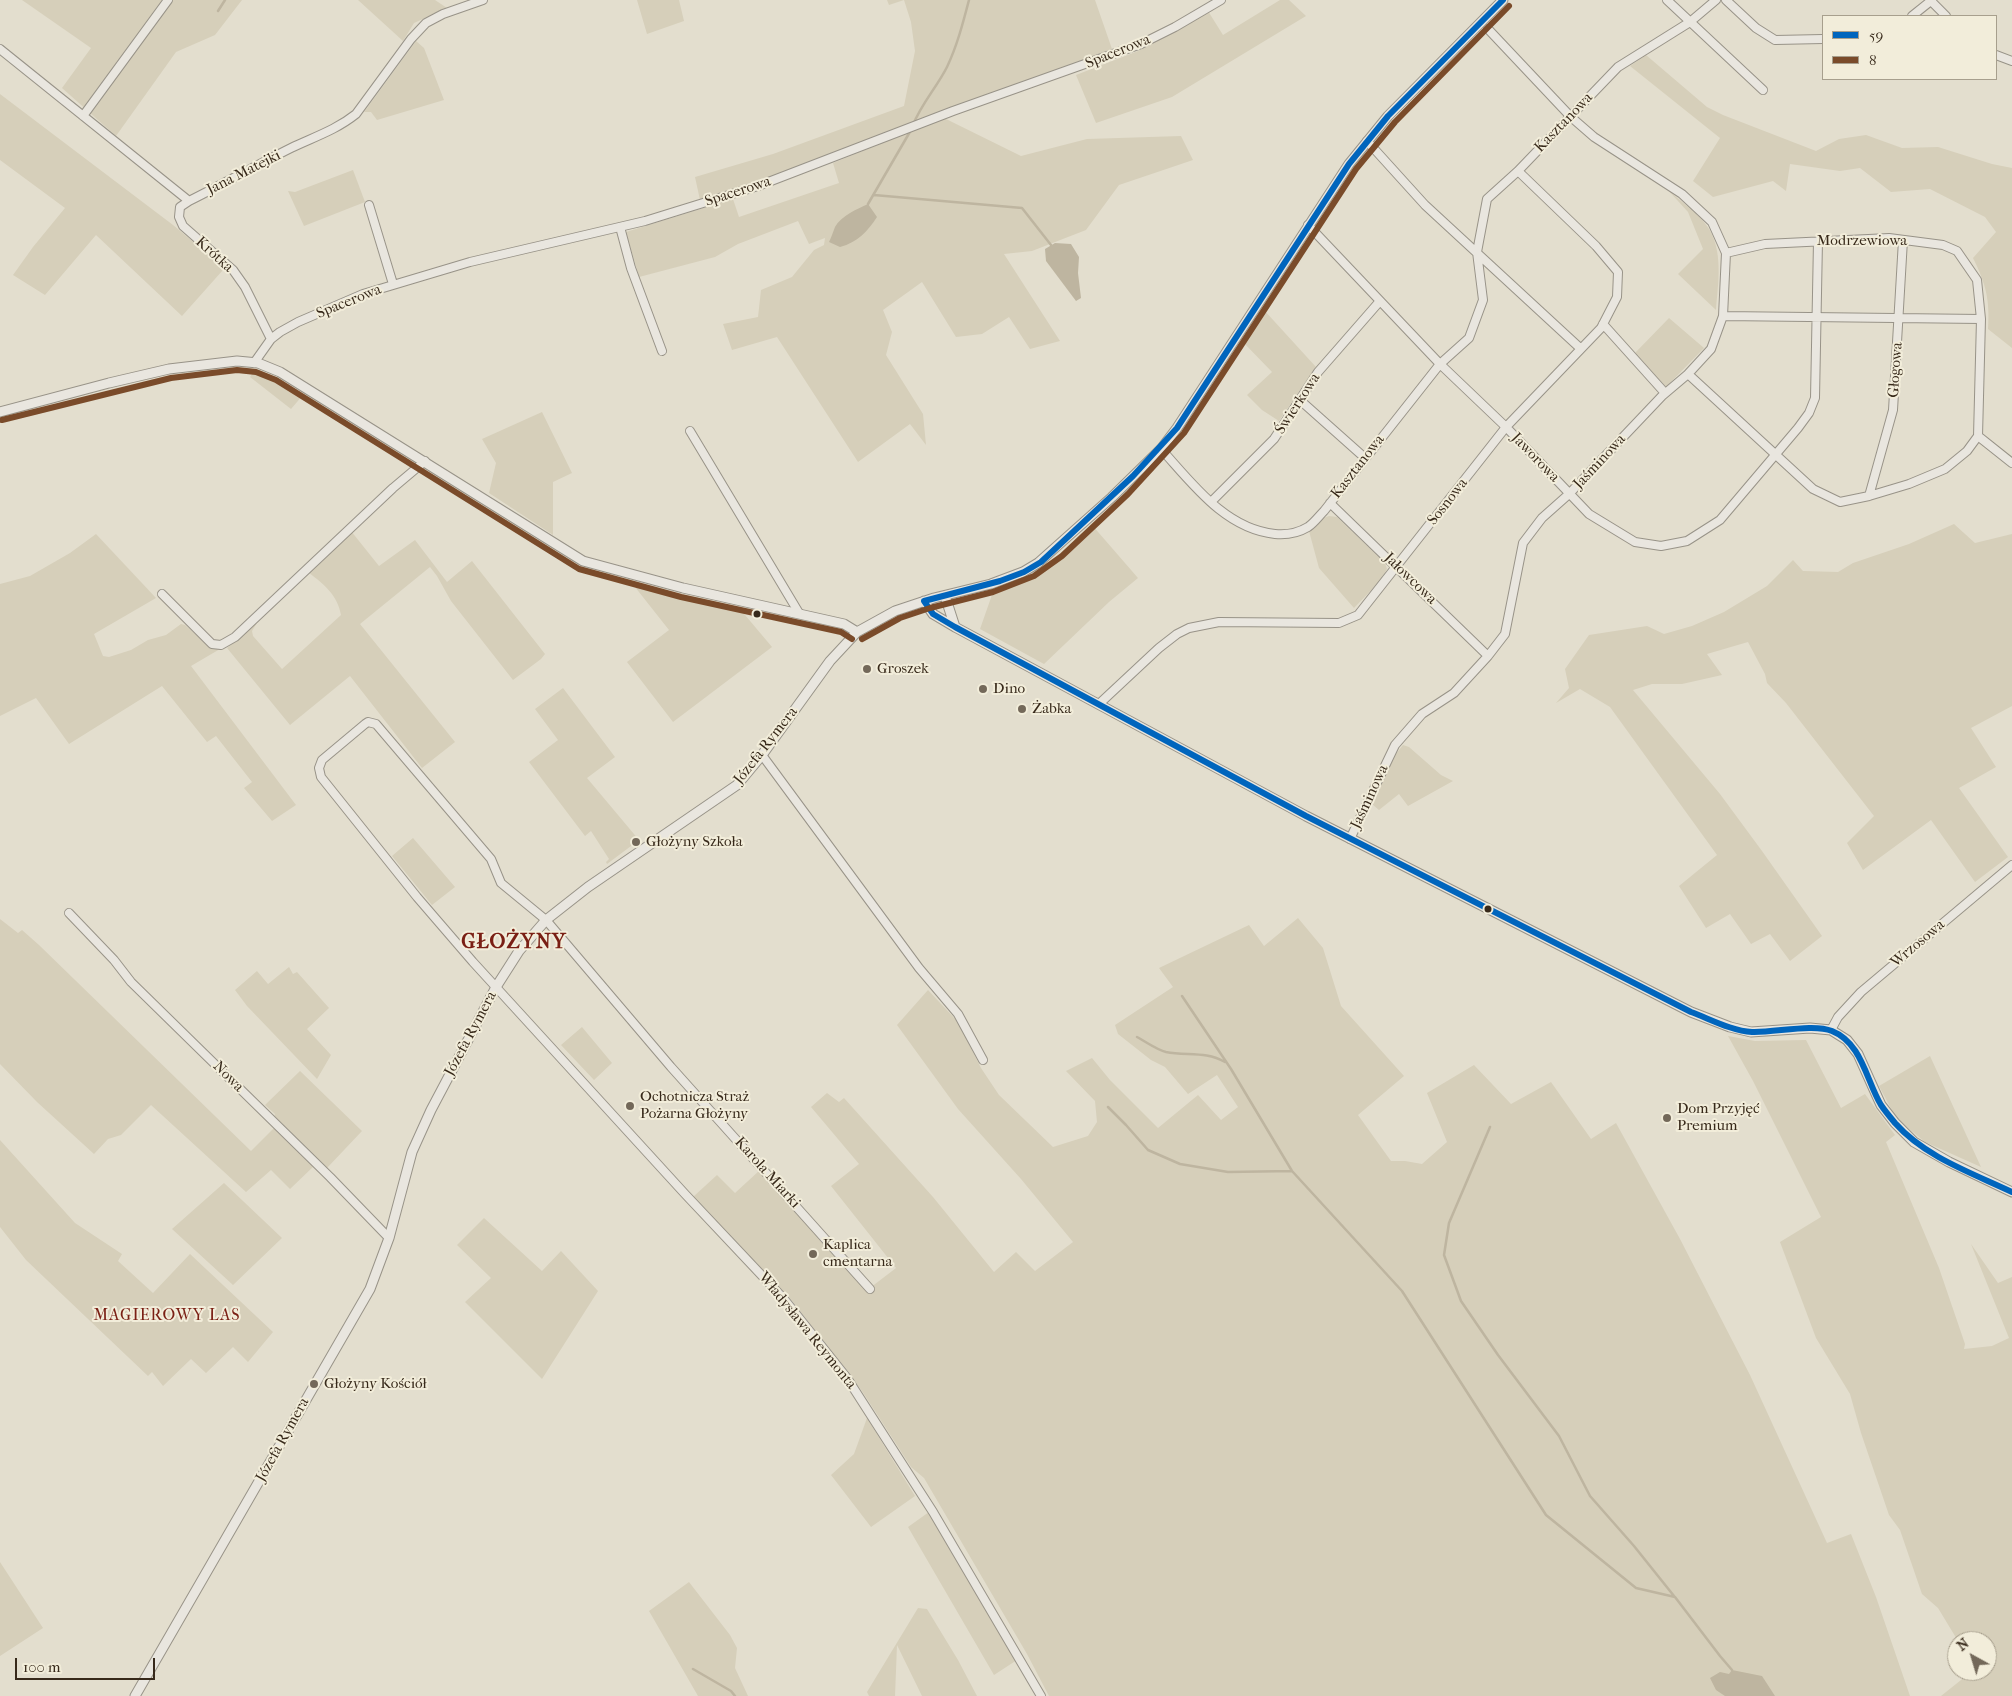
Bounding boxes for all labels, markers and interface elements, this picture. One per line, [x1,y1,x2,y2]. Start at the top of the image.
legend [1822,15,1997,80]
text: 59 [1869,26,1883,44]
street label: Spacerowa [1083,31,1153,73]
text: 8 [1869,51,1877,69]
street label: Kasztanowa [1531,89,1597,157]
street label: Jana Matejki [204,147,284,199]
street label: Spacerowa [703,173,773,211]
street label: Modrzewiowa [1817,232,1907,250]
street label: Krótka [191,233,237,277]
street label: Spacerowa [314,281,384,323]
street label: Głogowa [1885,342,1907,398]
street label: Świerkowa [1272,370,1324,438]
street label: Jaworowa [1507,430,1563,486]
street label: Kasztanowa [1327,431,1389,503]
street label: Jaśminowa [1570,431,1630,493]
street label: Sosnowa [1424,475,1472,529]
street label: Jałowcowa [1380,549,1440,609]
unlabelled marker [752,609,762,619]
place label: Groszek [877,660,929,678]
marker: Groszek [861,663,873,675]
place label: Dino [993,680,1025,698]
marker: Dino [977,683,989,695]
place label: Żabka [1032,700,1071,718]
marker: Żabka [1016,703,1028,715]
street label: Józefa Rymera [730,704,802,788]
street label: Jaśminowa [1347,762,1393,832]
place label: Głożyny Szkoła [646,833,743,851]
marker: Głożyny Szkoła [630,836,642,848]
unlabelled marker [1483,904,1493,914]
street label: Wrzosowa [1887,916,1949,972]
district label: GŁOŻYNY [460,931,568,955]
street label: Józefa Rymera [441,989,501,1079]
street label: Nowa [209,1058,247,1096]
place label: Ochotnicza Straż Pożarna Głożyny [640,1088,749,1123]
marker: Ochotnicza Straż Pożarna Głożyny [624,1100,636,1112]
place label: Dom Przyjęć Premium [1677,1100,1760,1135]
marker: Dom Przyjęć Premium [1661,1112,1673,1124]
street label: Karola Miarki [730,1134,804,1212]
place label: Kaplica cmentarna [823,1236,892,1271]
marker: Kaplica cmentarna [807,1248,819,1260]
street label: Władysława Reymonta [754,1269,860,1393]
district label: MAGIEROWY LAS [92,1306,242,1326]
place label: Głożyny Kościół [324,1375,427,1393]
marker: Głożyny Kościół [308,1378,320,1390]
street label: Józefa Rymera [252,1395,314,1485]
north arrow [1947,1631,1997,1681]
text: N [1953,1635,1972,1655]
scale bar [18,1648,158,1680]
text: 100 m [23,1658,61,1676]

